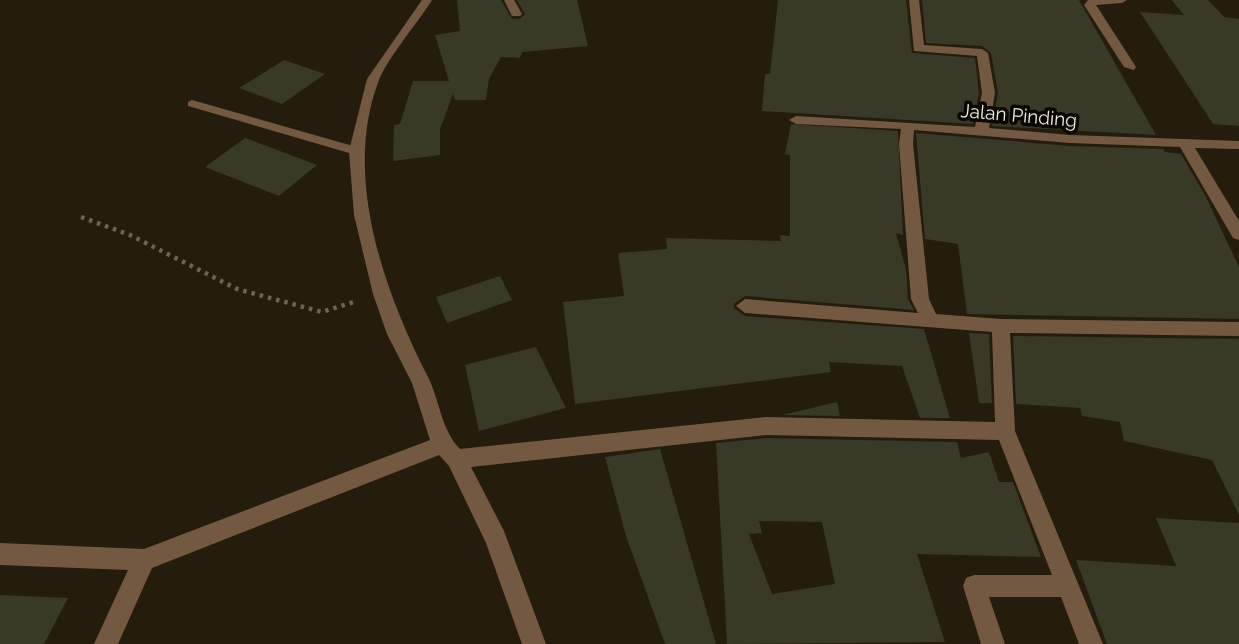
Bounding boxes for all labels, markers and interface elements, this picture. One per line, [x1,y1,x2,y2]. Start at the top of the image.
street label: Jalan Pinding [960,99,1078,131]

